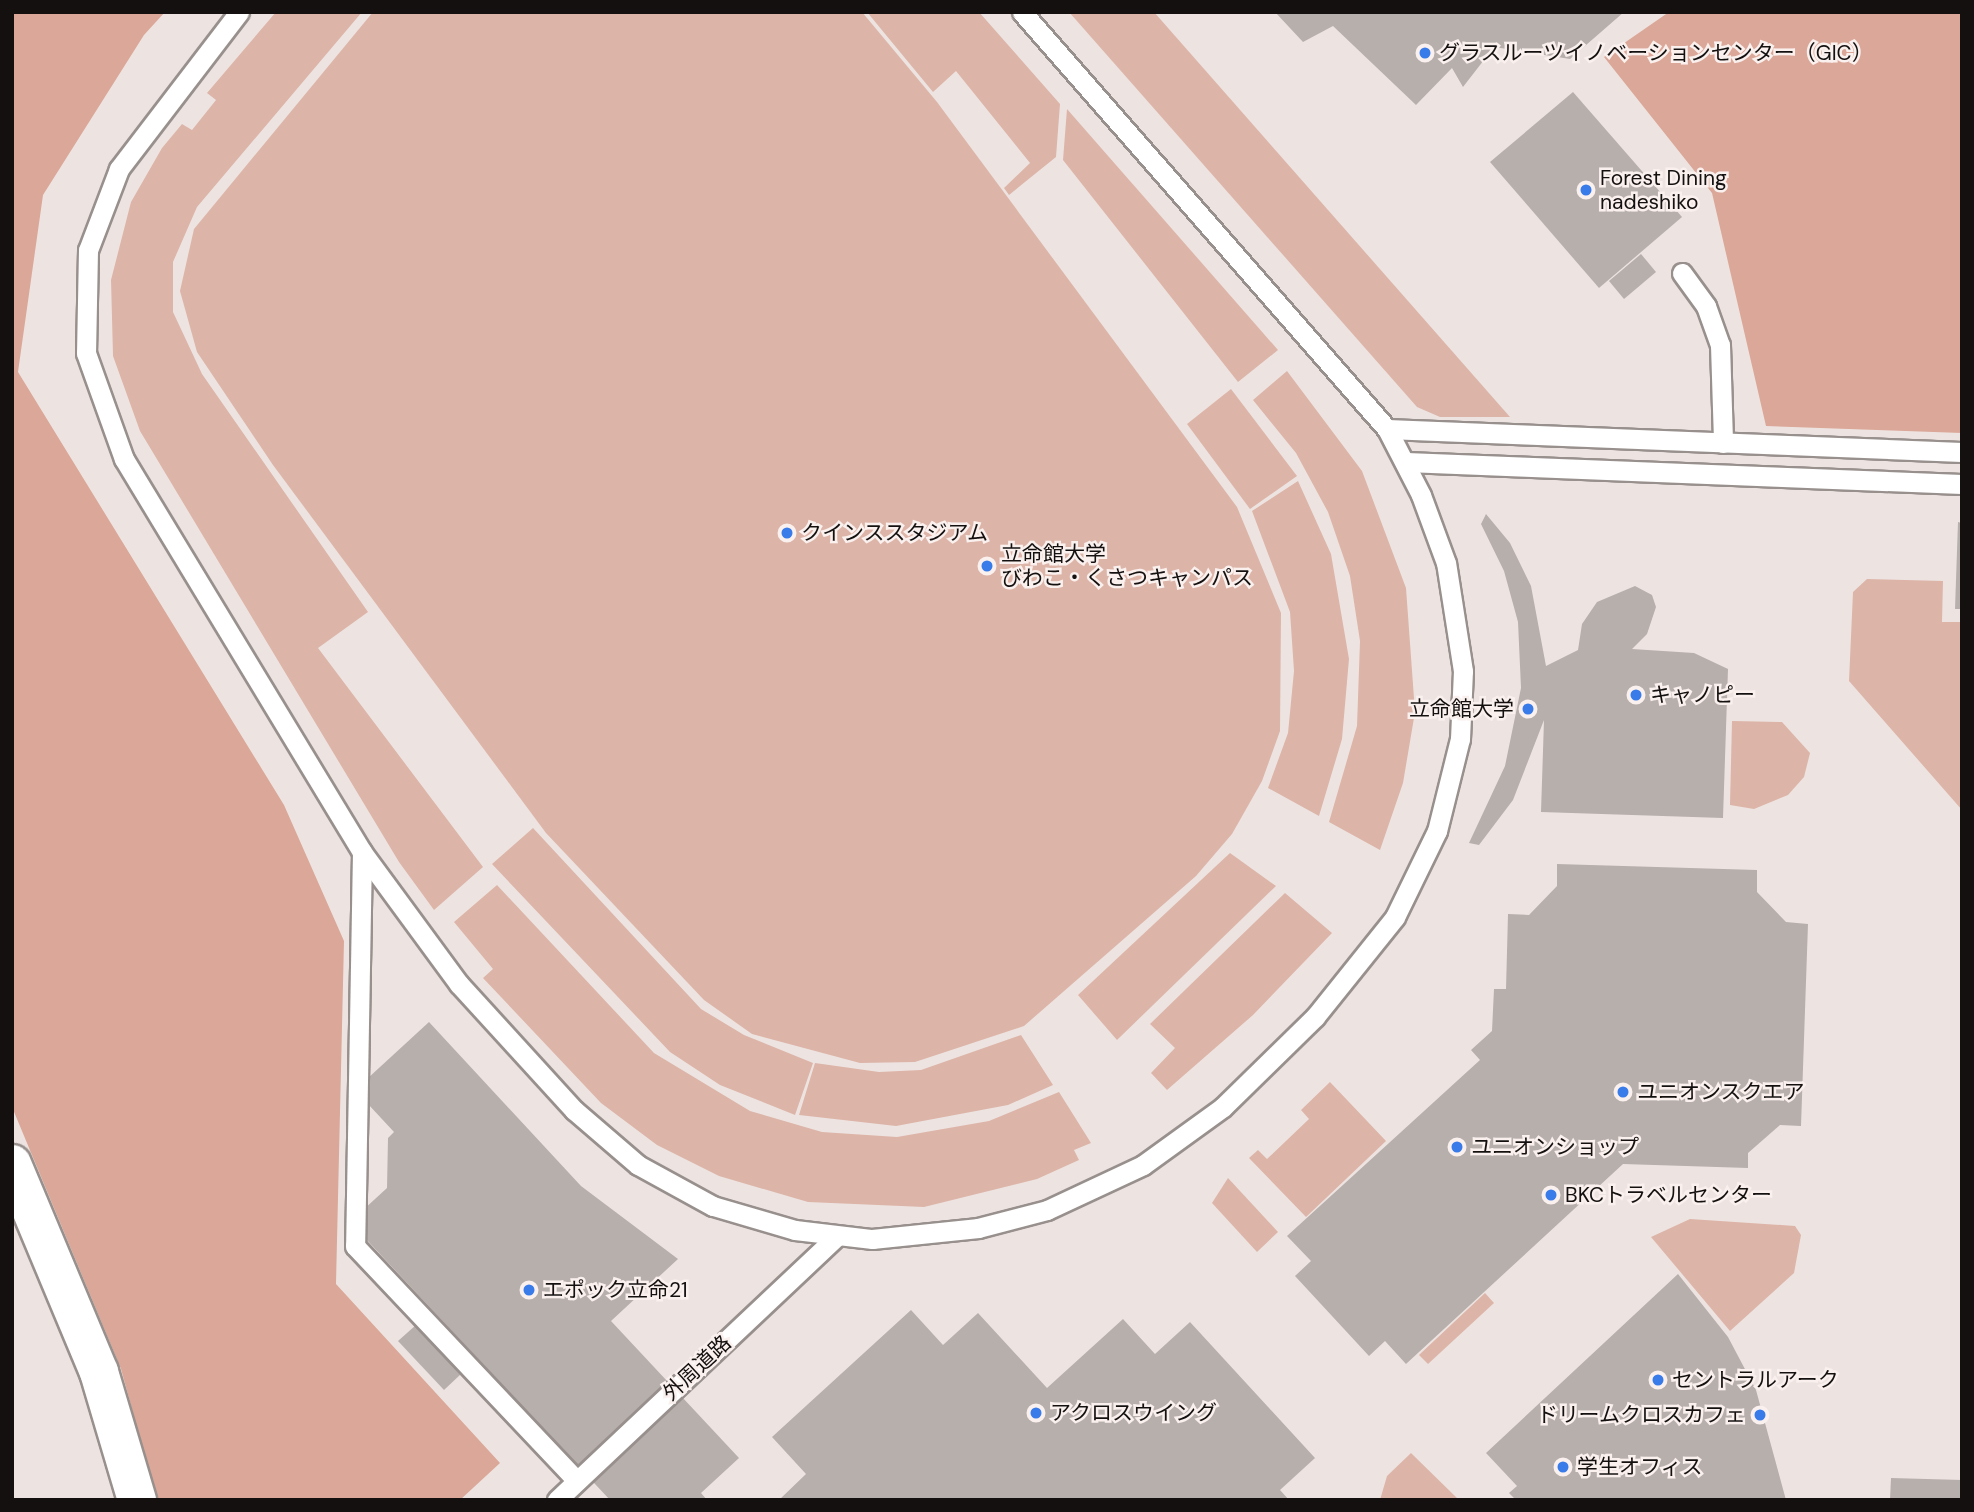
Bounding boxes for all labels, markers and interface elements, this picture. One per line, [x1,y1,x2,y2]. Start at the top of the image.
place label: グラスルーツイノベーションセンター（GIC） [1439,40,1874,66]
marker: グラスルーツイノベーションセンター（GIC） [1417,45,1433,61]
place label: Forest Dining nadeshiko [1600,165,1727,215]
marker: Forest Dining nadeshiko [1578,182,1594,198]
place label: クインススタジアム [801,520,990,546]
marker: クインススタジアム [779,525,795,541]
place label: 立命館大学 びわこ・くさつキャンパス [1001,541,1253,591]
marker: 立命館大学 びわこ・くさつキャンパス [979,558,995,574]
place label: キャノピー [1650,682,1755,708]
marker: キャノピー [1628,687,1644,703]
place label: 立命館大学 [1409,696,1514,722]
marker: 立命館大学 [1520,701,1536,717]
place label: ユニオンスクエア [1637,1079,1805,1105]
marker: ユニオンスクエア [1615,1084,1631,1100]
place label: ユニオンショップ [1471,1134,1639,1160]
marker: ユニオンショップ [1449,1139,1465,1155]
place label: BKCトラベルセンター [1565,1182,1772,1208]
marker: BKCトラベルセンター [1543,1187,1559,1203]
place label: エポック立命21 [543,1277,688,1303]
marker: エポック立命21 [521,1282,537,1298]
street label: 外周道路 [658,1330,736,1406]
place label: セントラルアーク [1672,1367,1839,1393]
marker: セントラルアーク [1650,1372,1666,1388]
place label: アクロスウイング [1050,1400,1218,1426]
place label: ドリームクロスカフェ [1536,1402,1746,1428]
marker: アクロスウイング [1028,1405,1044,1421]
marker: ドリームクロスカフェ [1752,1407,1768,1423]
place label: 学生オフィス [1577,1454,1703,1480]
marker: 学生オフィス [1555,1459,1571,1475]

